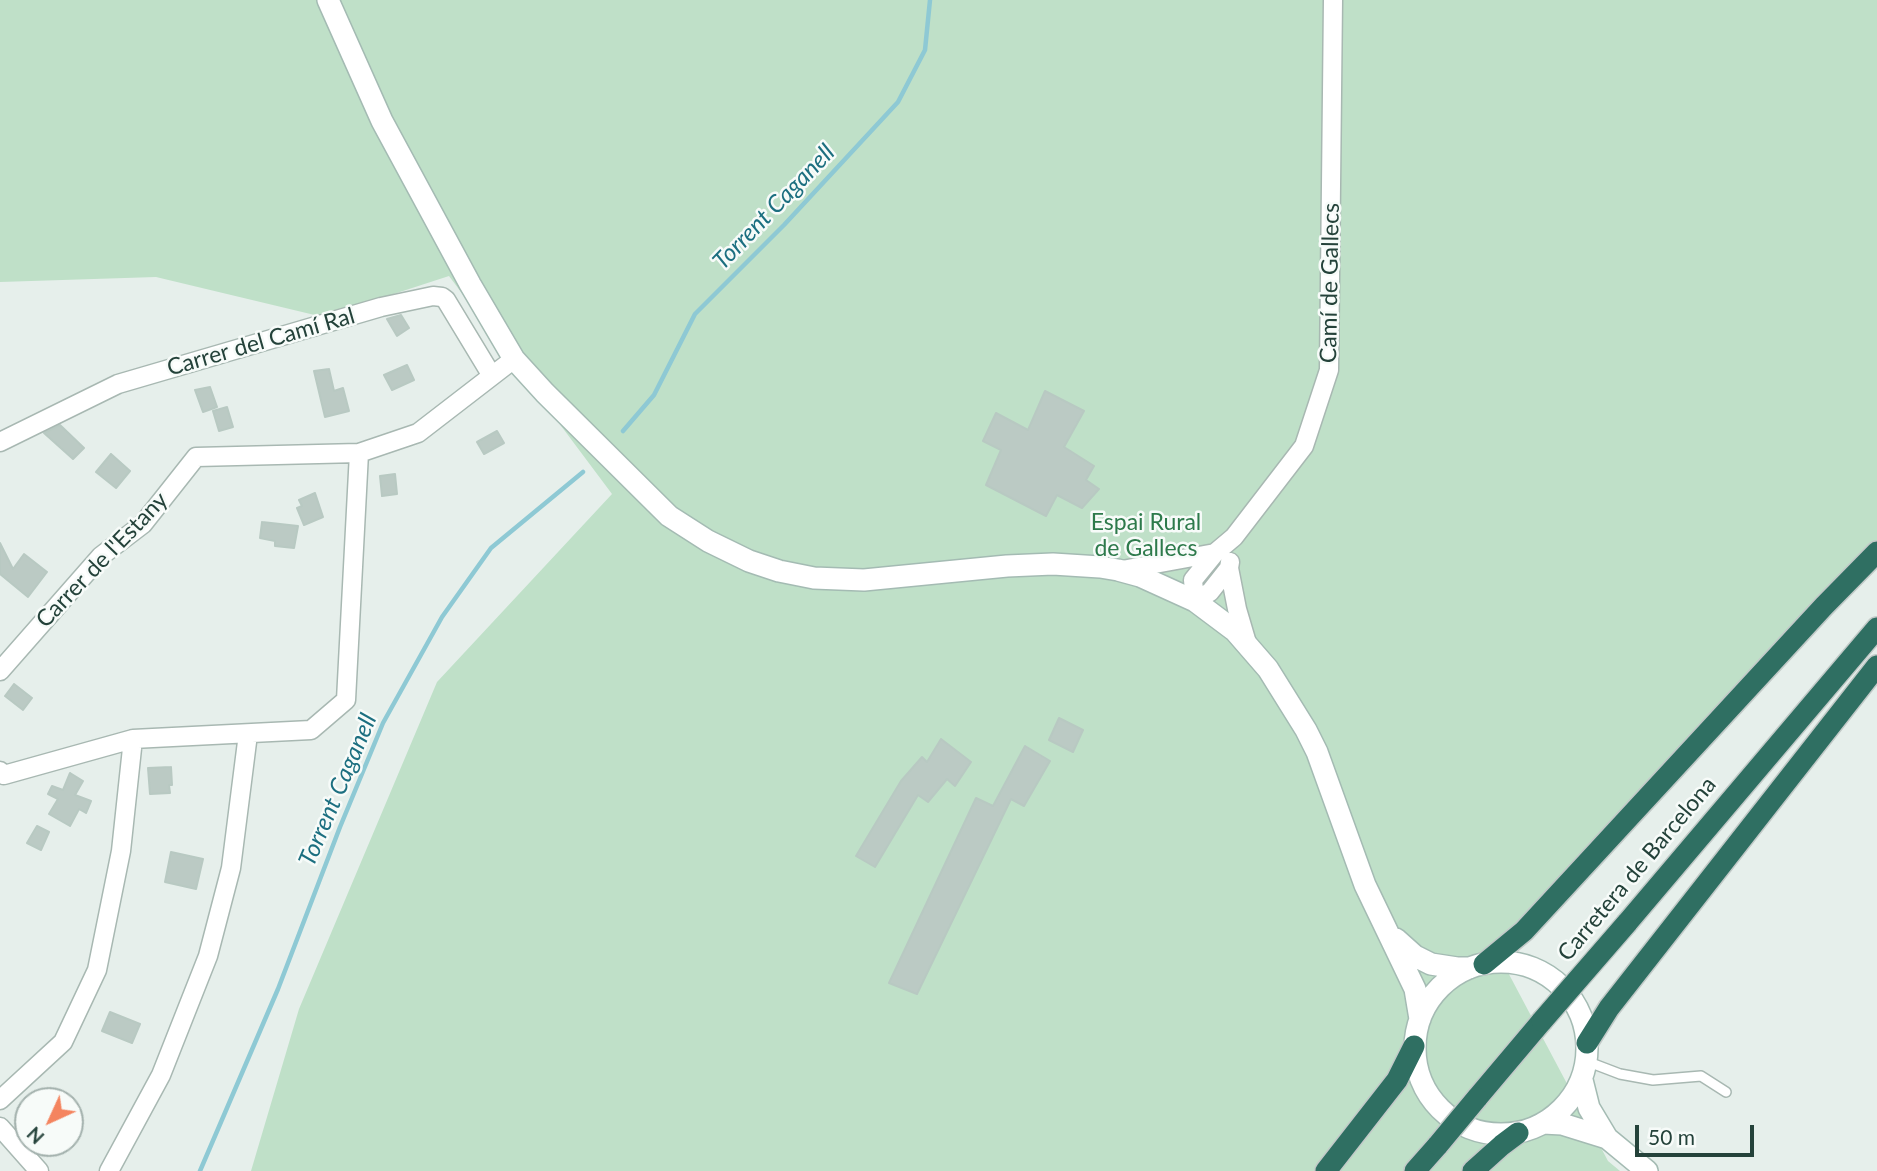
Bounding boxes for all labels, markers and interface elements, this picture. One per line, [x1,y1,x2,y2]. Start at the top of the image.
water label: Torrent Caganell [707,138,841,276]
street label: Camí de Gallecs [1315,203,1345,363]
street label: Carrer del Camí Ral [164,302,358,382]
street label: Carrer de l'Estany [30,487,174,633]
park label: Espai Rural de Gallecs [1091,509,1201,563]
water label: Torrent Caganell [293,709,383,871]
street label: Carretera de Barcelona [1552,771,1722,967]
north arrow [14,1087,84,1157]
scale bar [1639,1112,1758,1156]
text: N [22,1122,49,1149]
text: 50 m [1648,1124,1695,1149]

